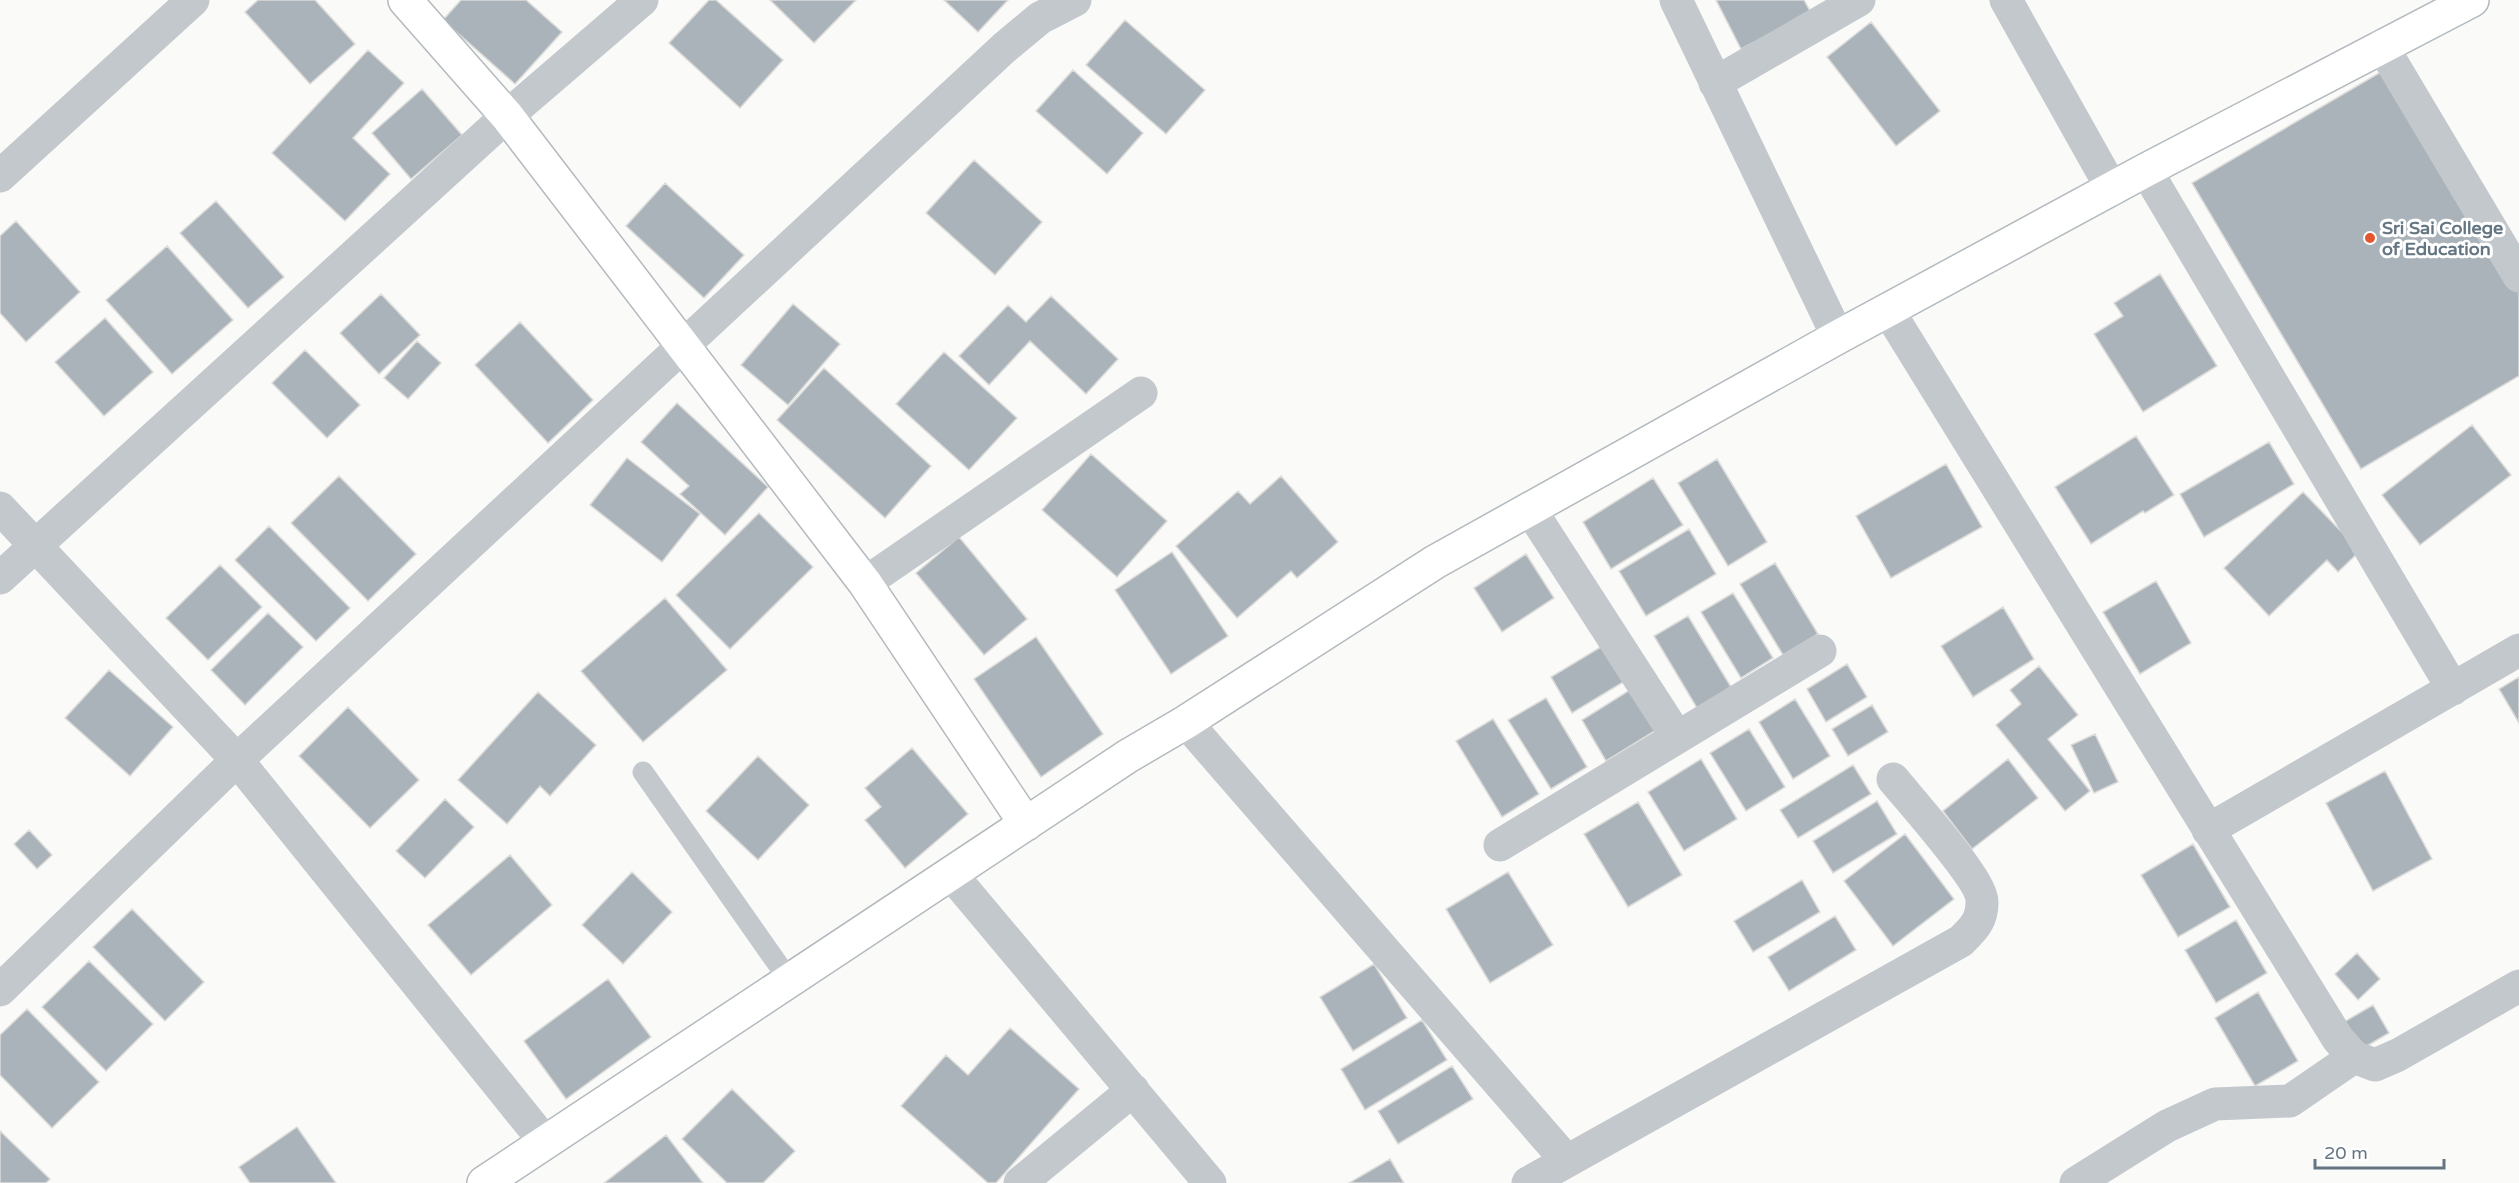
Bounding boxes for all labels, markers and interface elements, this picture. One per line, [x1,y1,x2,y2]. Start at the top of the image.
place label: Sri Sai College of Education [2382,217,2503,260]
marker: Sri Sai College of Education [2363,231,2377,245]
scale bar [2315,1132,2444,1170]
text: 20 m [2324,1142,2368,1164]

